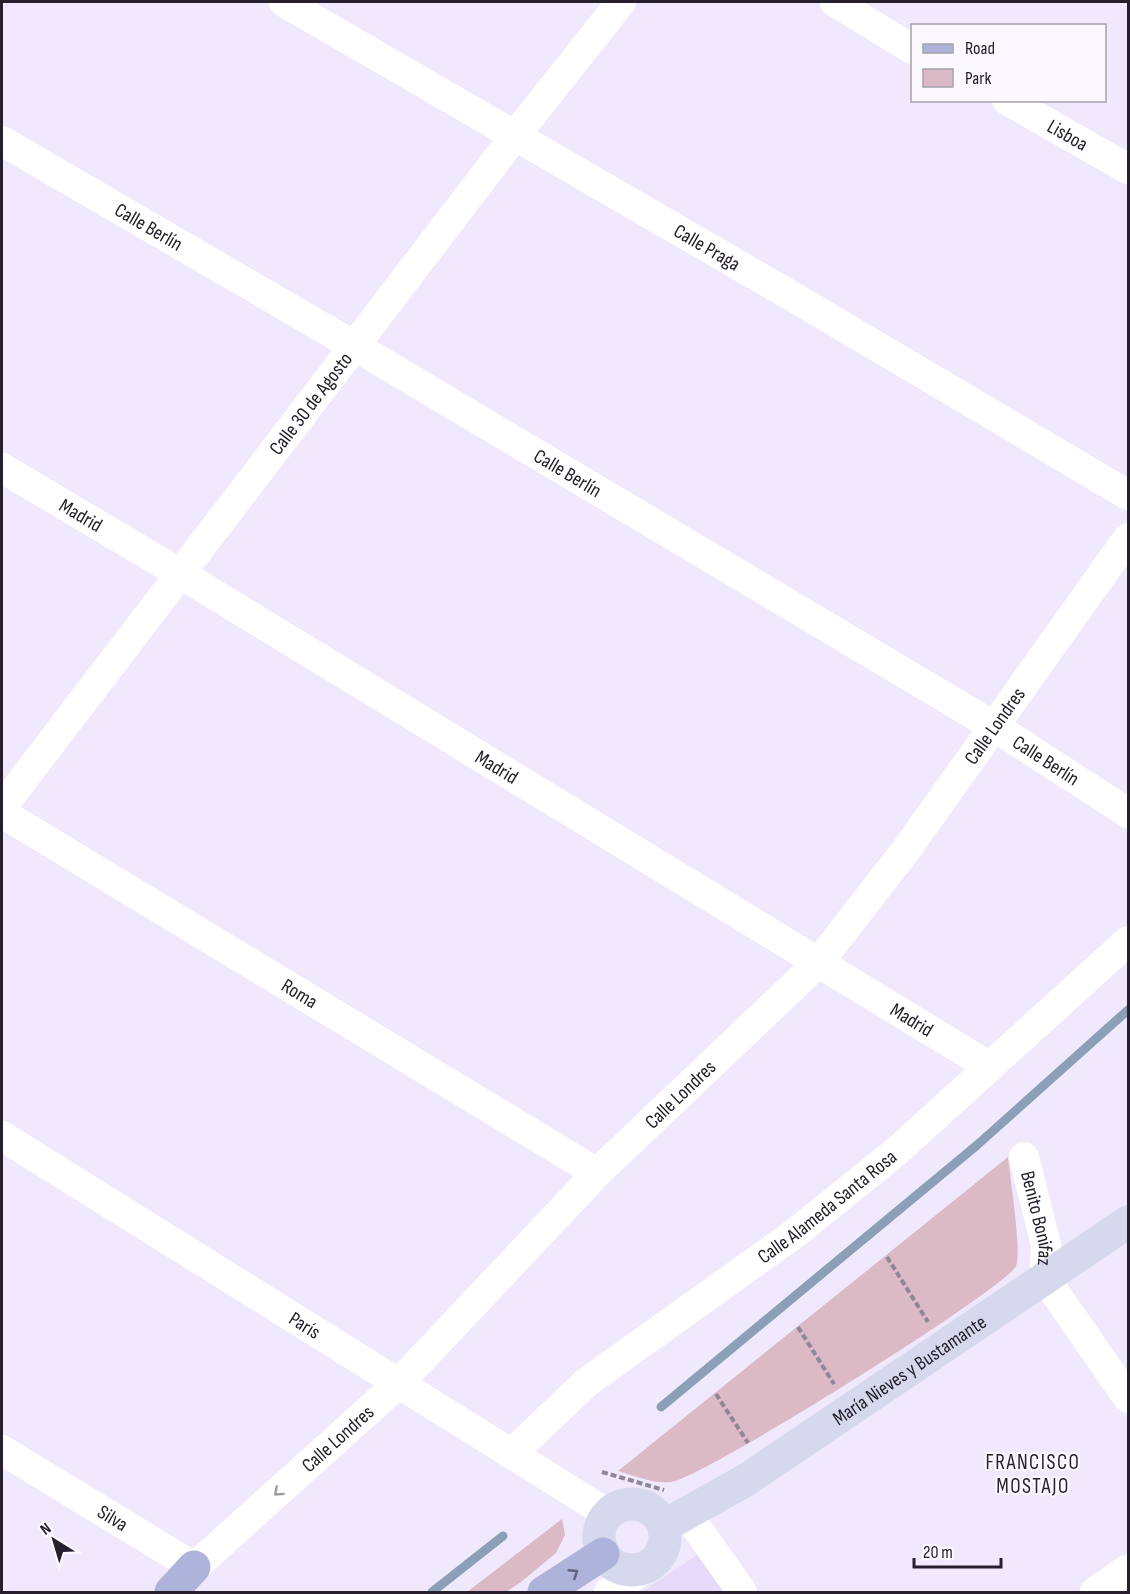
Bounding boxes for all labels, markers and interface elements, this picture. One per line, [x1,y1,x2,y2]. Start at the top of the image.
legend [911,24,1106,102]
text: Road [965,38,995,59]
text: Park [965,68,991,89]
street label: Lisboa [1043,115,1092,157]
street label: Calle Berlín [110,198,187,256]
street label: Calle Praga [669,219,744,277]
street label: Calle 30 de Agosto [265,348,358,460]
street label: Calle Berlín [529,444,606,503]
street label: Madrid [55,494,106,538]
street label: Calle Londres [960,683,1031,769]
street label: Calle Berlín [1008,731,1083,791]
street label: Madrid [471,745,522,790]
street label: Roma [277,974,322,1014]
street label: Madrid [886,998,937,1042]
street label: Calle Londres [640,1055,721,1134]
street label: Calle Alameda Santa Rosa [753,1145,902,1269]
street label: Benito Bonifaz [1015,1169,1057,1266]
street label: París [284,1307,325,1345]
street label: María Nieves y Bustamante [828,1310,991,1431]
street label: Calle Londres [297,1400,379,1478]
district label: FRANCISCO MOSTAJO [986,1450,1080,1499]
one-way arrow [275,1485,285,1496]
street label: Silva [93,1500,132,1537]
north arrow [24,1510,84,1570]
text: N [37,1519,55,1539]
scale bar [914,1531,1001,1569]
text: 20 m [923,1542,953,1563]
one-way arrow [567,1569,578,1580]

